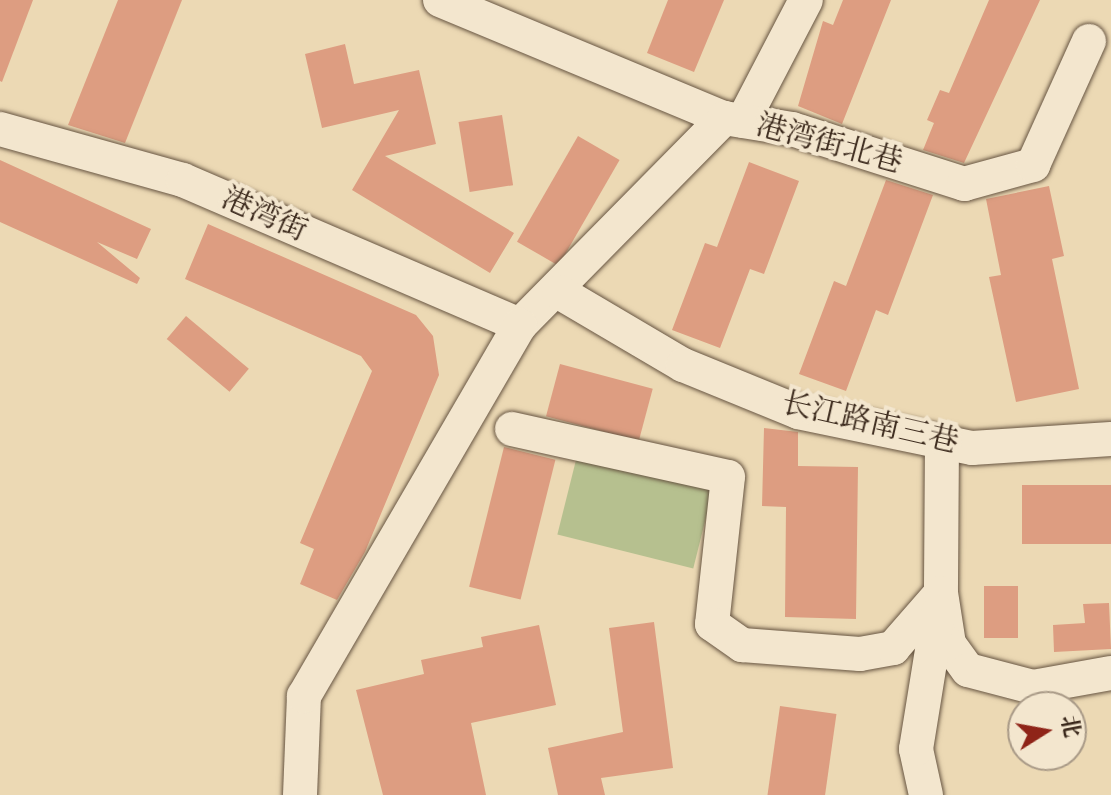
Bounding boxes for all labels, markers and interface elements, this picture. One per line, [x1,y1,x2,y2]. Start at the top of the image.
street label: 港湾街北巷 [752,108,906,182]
street label: 港湾街 [216,181,312,251]
street label: 长江路南三巷 [778,386,962,462]
north arrow [1007,691,1087,771]
text: 北 [1052,713,1086,740]

